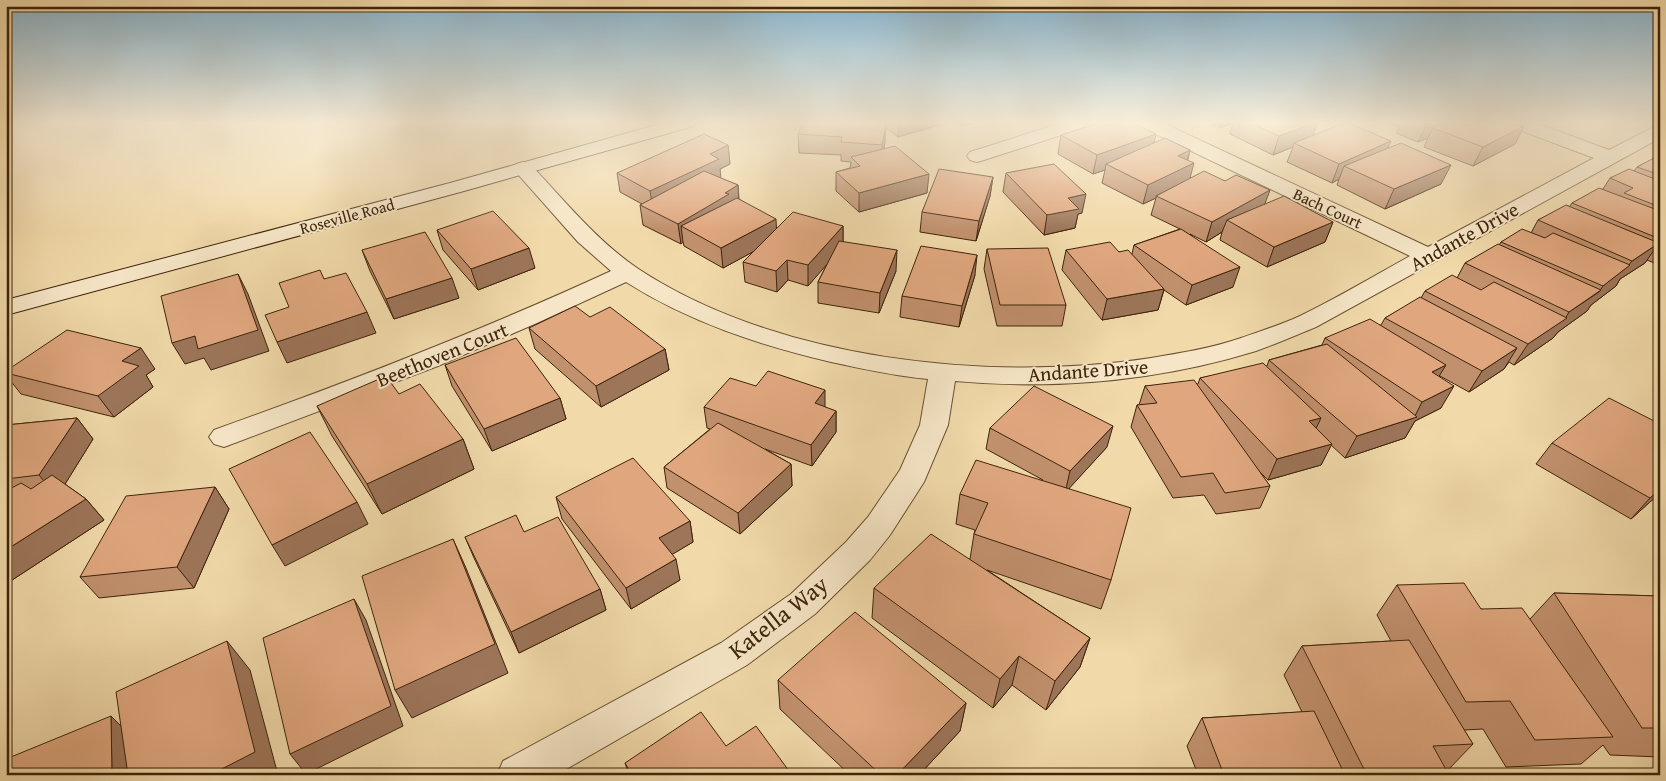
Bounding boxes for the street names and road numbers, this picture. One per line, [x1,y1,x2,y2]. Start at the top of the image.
street label: Bach Court [1290,182,1367,235]
street label: Roseville Road [297,192,397,240]
street label: Andante Drive [1404,194,1524,278]
street label: Beethoven Court [372,314,512,394]
street label: Andante Drive [1027,351,1149,389]
street label: Katella Way [721,567,835,667]

